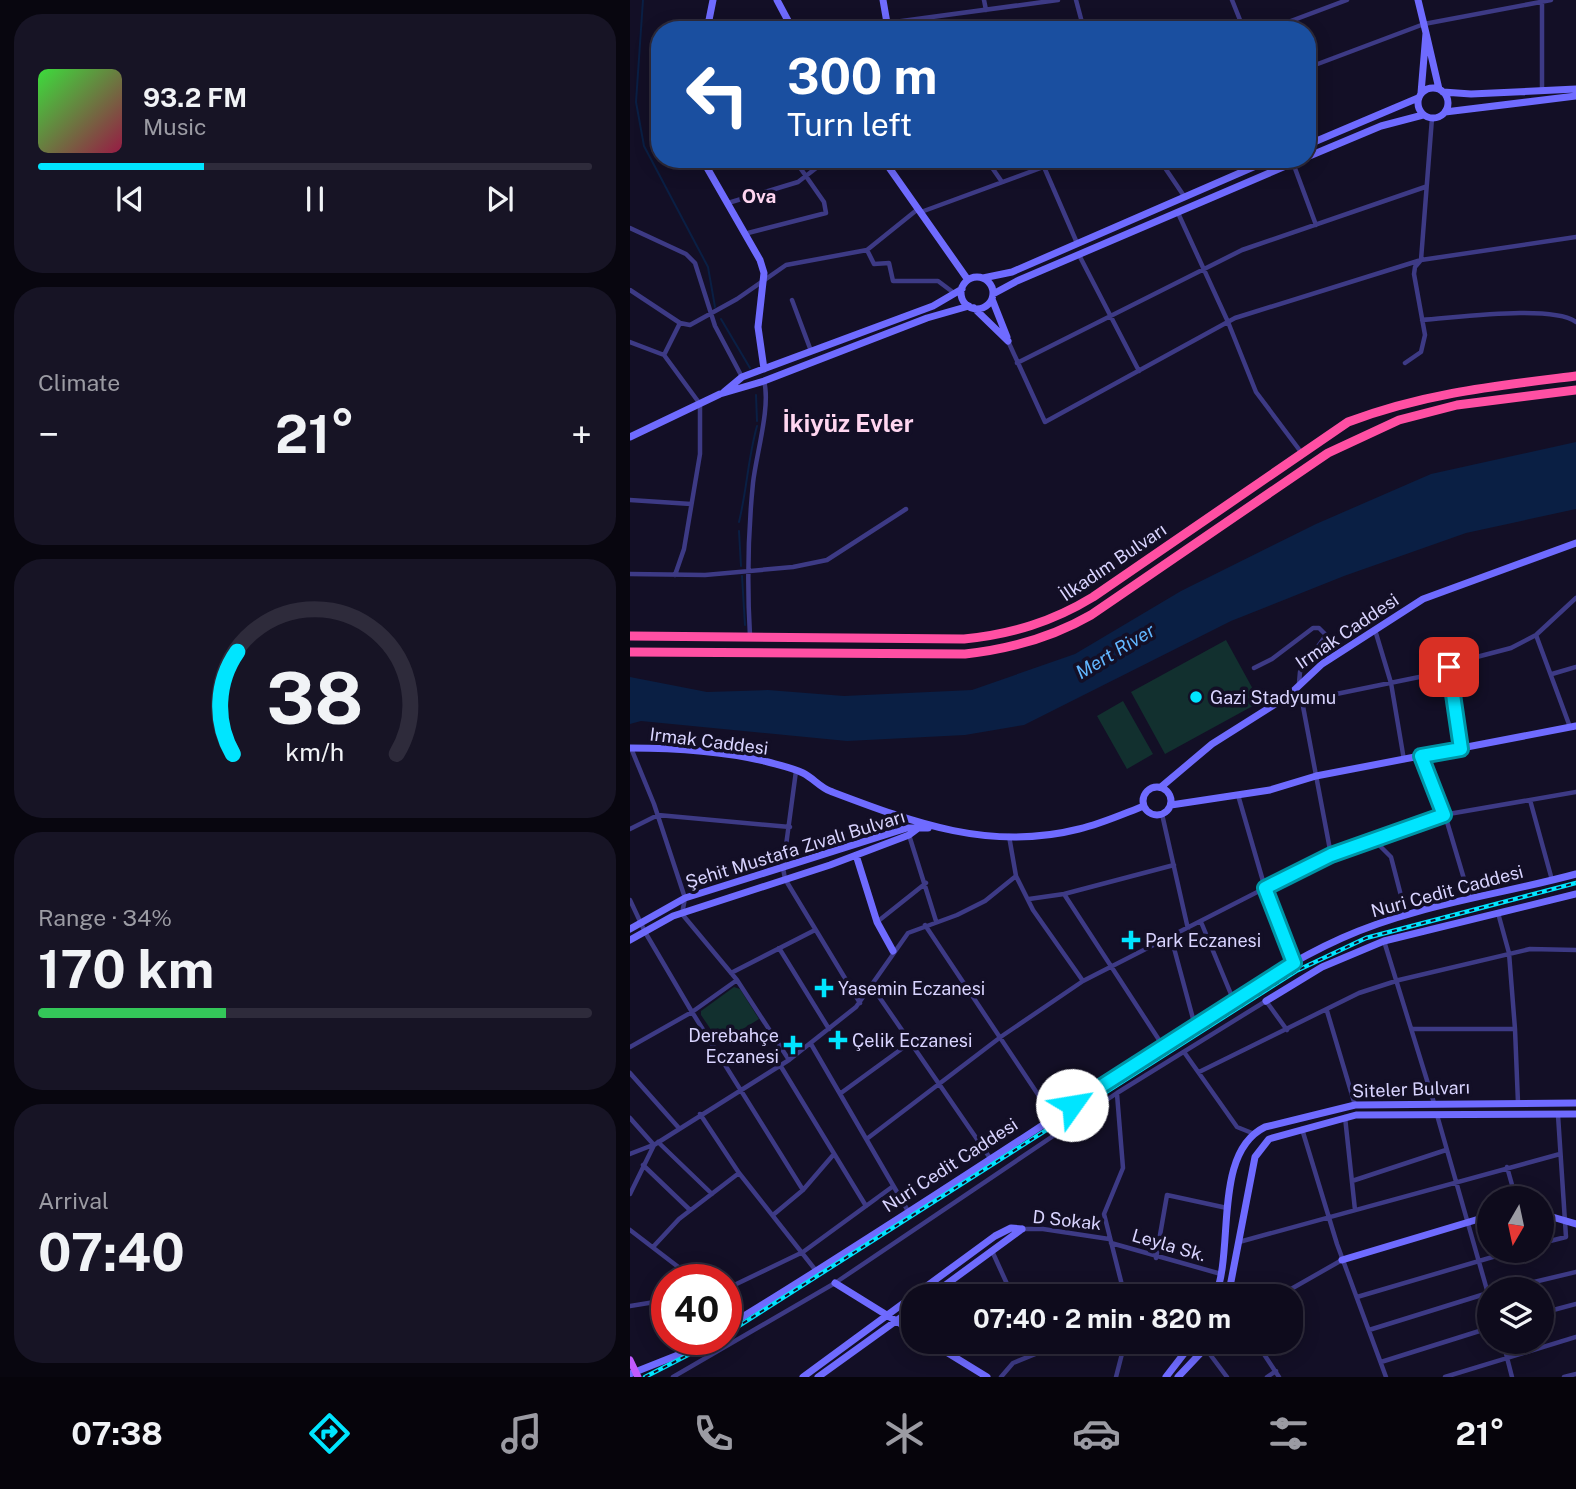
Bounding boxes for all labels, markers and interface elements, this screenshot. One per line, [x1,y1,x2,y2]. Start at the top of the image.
text: 300 m [787,47,937,105]
icon: left [672,49,763,140]
text: 93.2 FM [143,82,247,113]
text: Turn left [787,106,912,143]
text: Music [143,113,207,140]
icon: previous [111,180,149,218]
icon: pause [296,180,334,218]
icon: next [481,180,519,218]
district label: Ova [742,185,776,207]
text: Climate [38,369,120,396]
text: 21° [275,404,355,465]
district label: İkiyüz Evler [782,409,914,437]
text: − [38,412,59,457]
text: + [571,412,592,457]
street label: İlkadım Bulvarı [1055,518,1170,605]
street label: Irmak Caddesi [1292,589,1402,673]
water label: Mert River [1071,618,1159,683]
pin [1419,637,1479,697]
icon: arrive [1430,648,1468,686]
text: 38 [266,656,364,741]
place label: Gazi Stadyumu [1210,687,1336,708]
marker: Gazi Stadyumu [1188,689,1204,705]
street label: Irmak Caddesi [648,723,770,759]
text: km/h [286,737,344,767]
street label: Şehit Mustafa Zıvalı Bulvarı [683,806,907,892]
street label: Nuri Cedit Caddesi [1369,861,1525,921]
text: Range · 34% [38,904,172,931]
place label: Park Eczanesi [1145,930,1261,951]
marker: Park Eczanesi [1123,932,1139,948]
text: 170 km [38,939,214,1000]
place label: Yasemin Eczanesi [838,978,985,999]
marker: Yasemin Eczanesi [816,980,832,996]
place label: Derebahçe Eczanesi [688,1025,779,1067]
place label: Çelik Eczanesi [852,1030,972,1051]
marker: Çelik Eczanesi [830,1032,846,1048]
marker: Derebahçe Eczanesi [785,1037,801,1053]
position arrow [1035,1068,1109,1142]
street label: Siteler Bulvarı [1352,1076,1470,1102]
street label: Nuri Cedit Caddesi [879,1114,1021,1216]
north arrow [1477,1186,1554,1264]
map controls [1477,1186,1554,1354]
text: Arrival [38,1187,109,1214]
street label: D Sokak [1032,1206,1102,1234]
text: 07:40 [38,1222,185,1283]
street label: Leyla Sk. [1130,1224,1208,1266]
speed limit sign: 40 [651,1264,742,1355]
button: layers [1477,1277,1554,1354]
text: 07:40 · 2 min · 820 m [973,1303,1231,1334]
icon: directions [305,1409,354,1458]
icon: music [497,1409,546,1458]
icon: phone [689,1409,738,1458]
icon: climate [880,1409,929,1458]
icon: car [1072,1409,1121,1458]
icon: filters [1264,1409,1313,1458]
text: 07:38 [71,1415,163,1452]
text: 21° [1455,1415,1505,1452]

